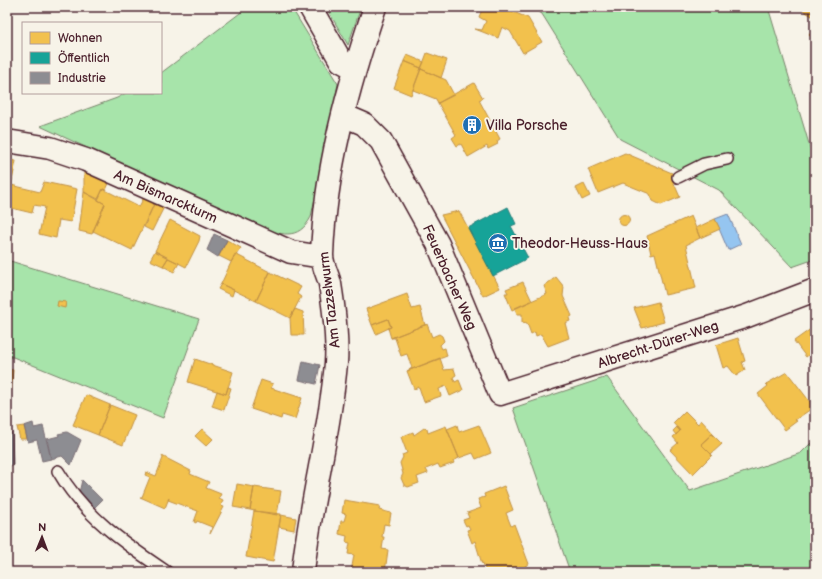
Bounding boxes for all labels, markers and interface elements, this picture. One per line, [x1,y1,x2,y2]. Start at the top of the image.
legend [22,22,162,94]
text: Wohnen [58,31,103,46]
text: Öffentlich [58,50,110,66]
text: Industrie [58,71,106,86]
building icon: Villa Porsche [461,114,483,136]
place label: Villa Porsche [486,117,567,134]
street label: Am Bismarckturm [111,166,220,227]
street label: Feuerbacher Weg [419,222,480,332]
museum icon: Theodor-Heuss-Haus [487,232,509,254]
place label: Theodor-Heuss-Haus [512,235,648,252]
street label: Am Tazzelwurm [315,251,344,349]
street label: Albrecht-Dürer-Weg [596,317,721,372]
north arrow [22,517,62,557]
text: N [38,521,46,534]

